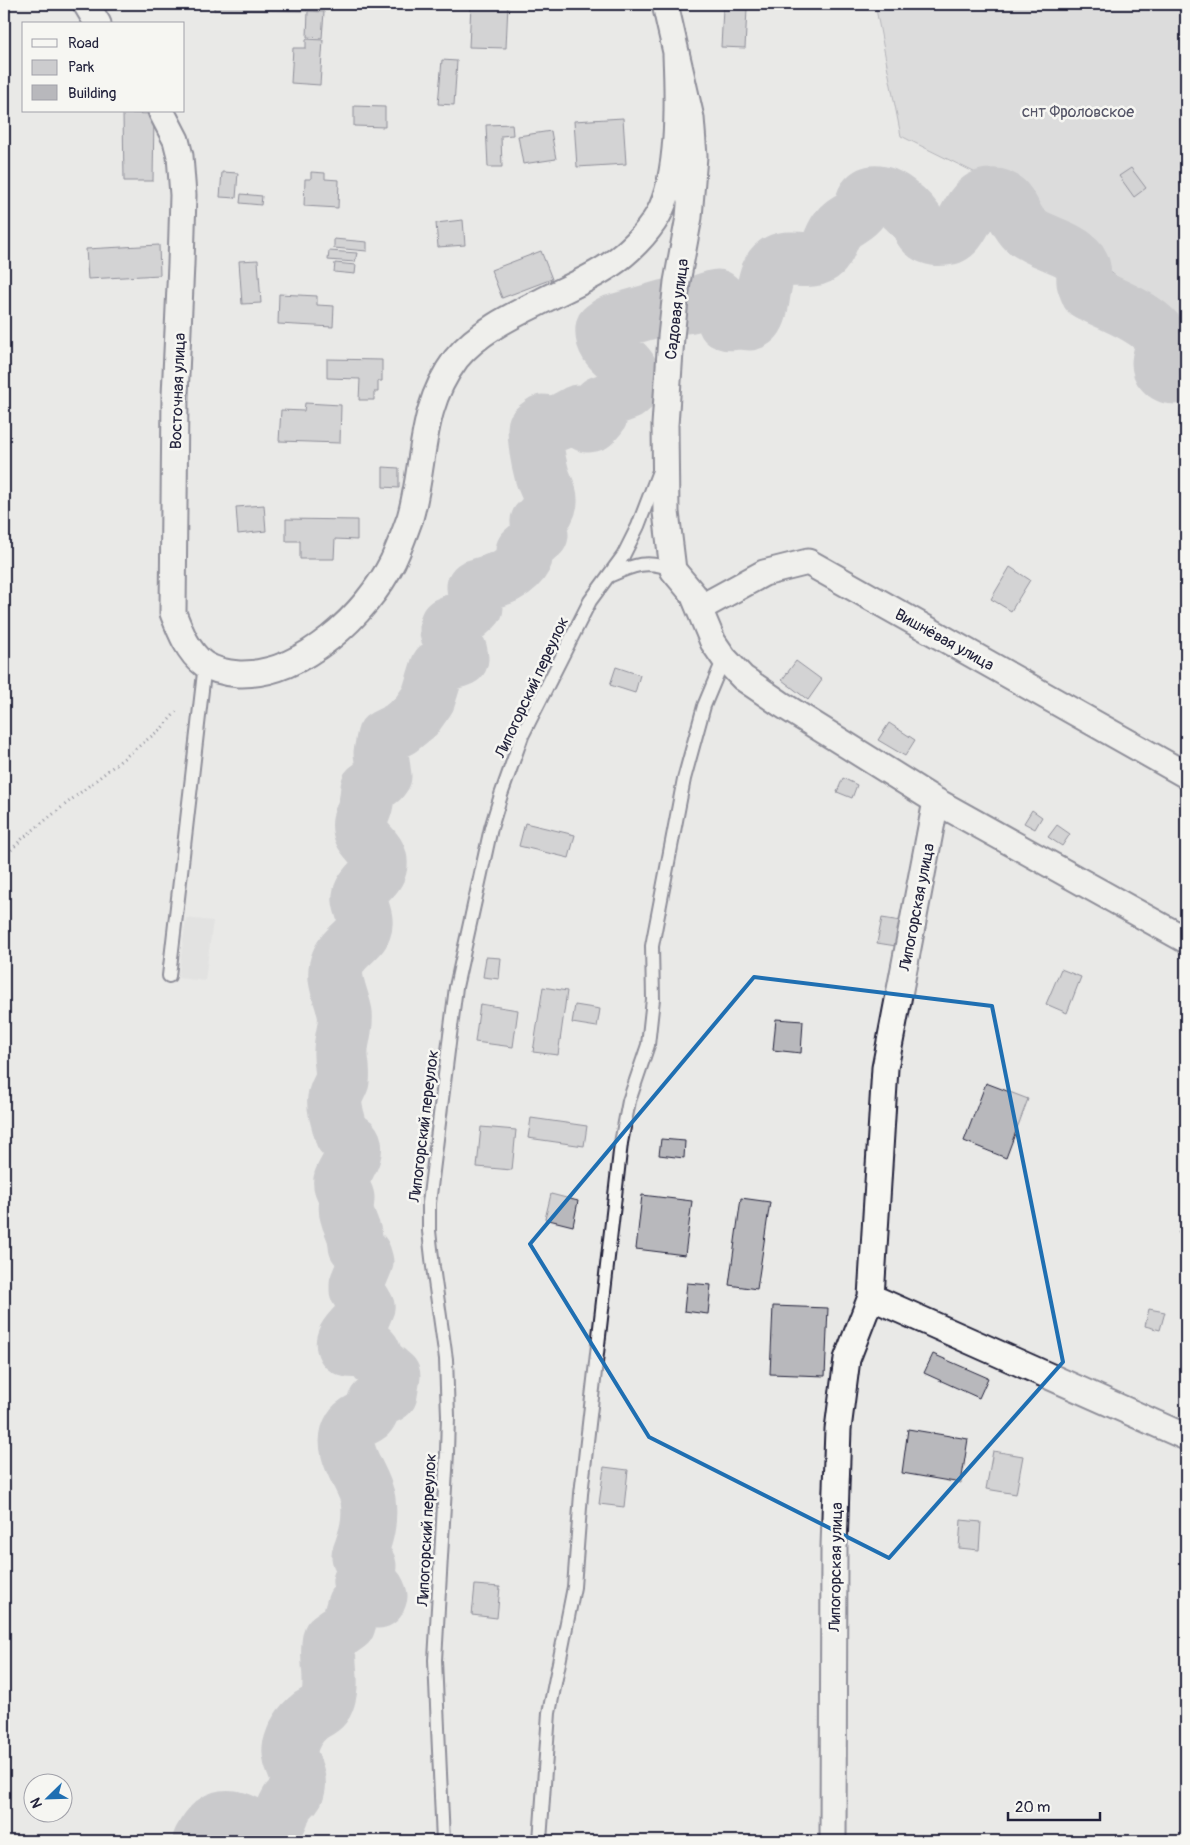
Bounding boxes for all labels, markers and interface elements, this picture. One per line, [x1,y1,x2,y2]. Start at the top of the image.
legend [22,22,185,112]
text: Road [68,34,99,53]
text: Park [68,58,95,77]
text: Building [68,84,116,103]
park label: снт Фроловское [1022,102,1134,122]
street label: Садовая улица [661,257,693,361]
street label: Восточная улица [166,333,190,450]
street label: Вишнёвая улица [891,604,998,675]
street label: Липогорский переулок [490,614,573,762]
street label: Липогорская улица [895,842,939,974]
street label: Липогорский переулок [405,1049,443,1204]
street label: Липогорский переулок [413,1453,441,1608]
street label: Липогорская улица [825,1502,847,1633]
north arrow [22,1772,72,1822]
scale bar [1008,1790,1100,1822]
text: N [27,1795,46,1811]
text: 20 m [1015,1798,1050,1817]

